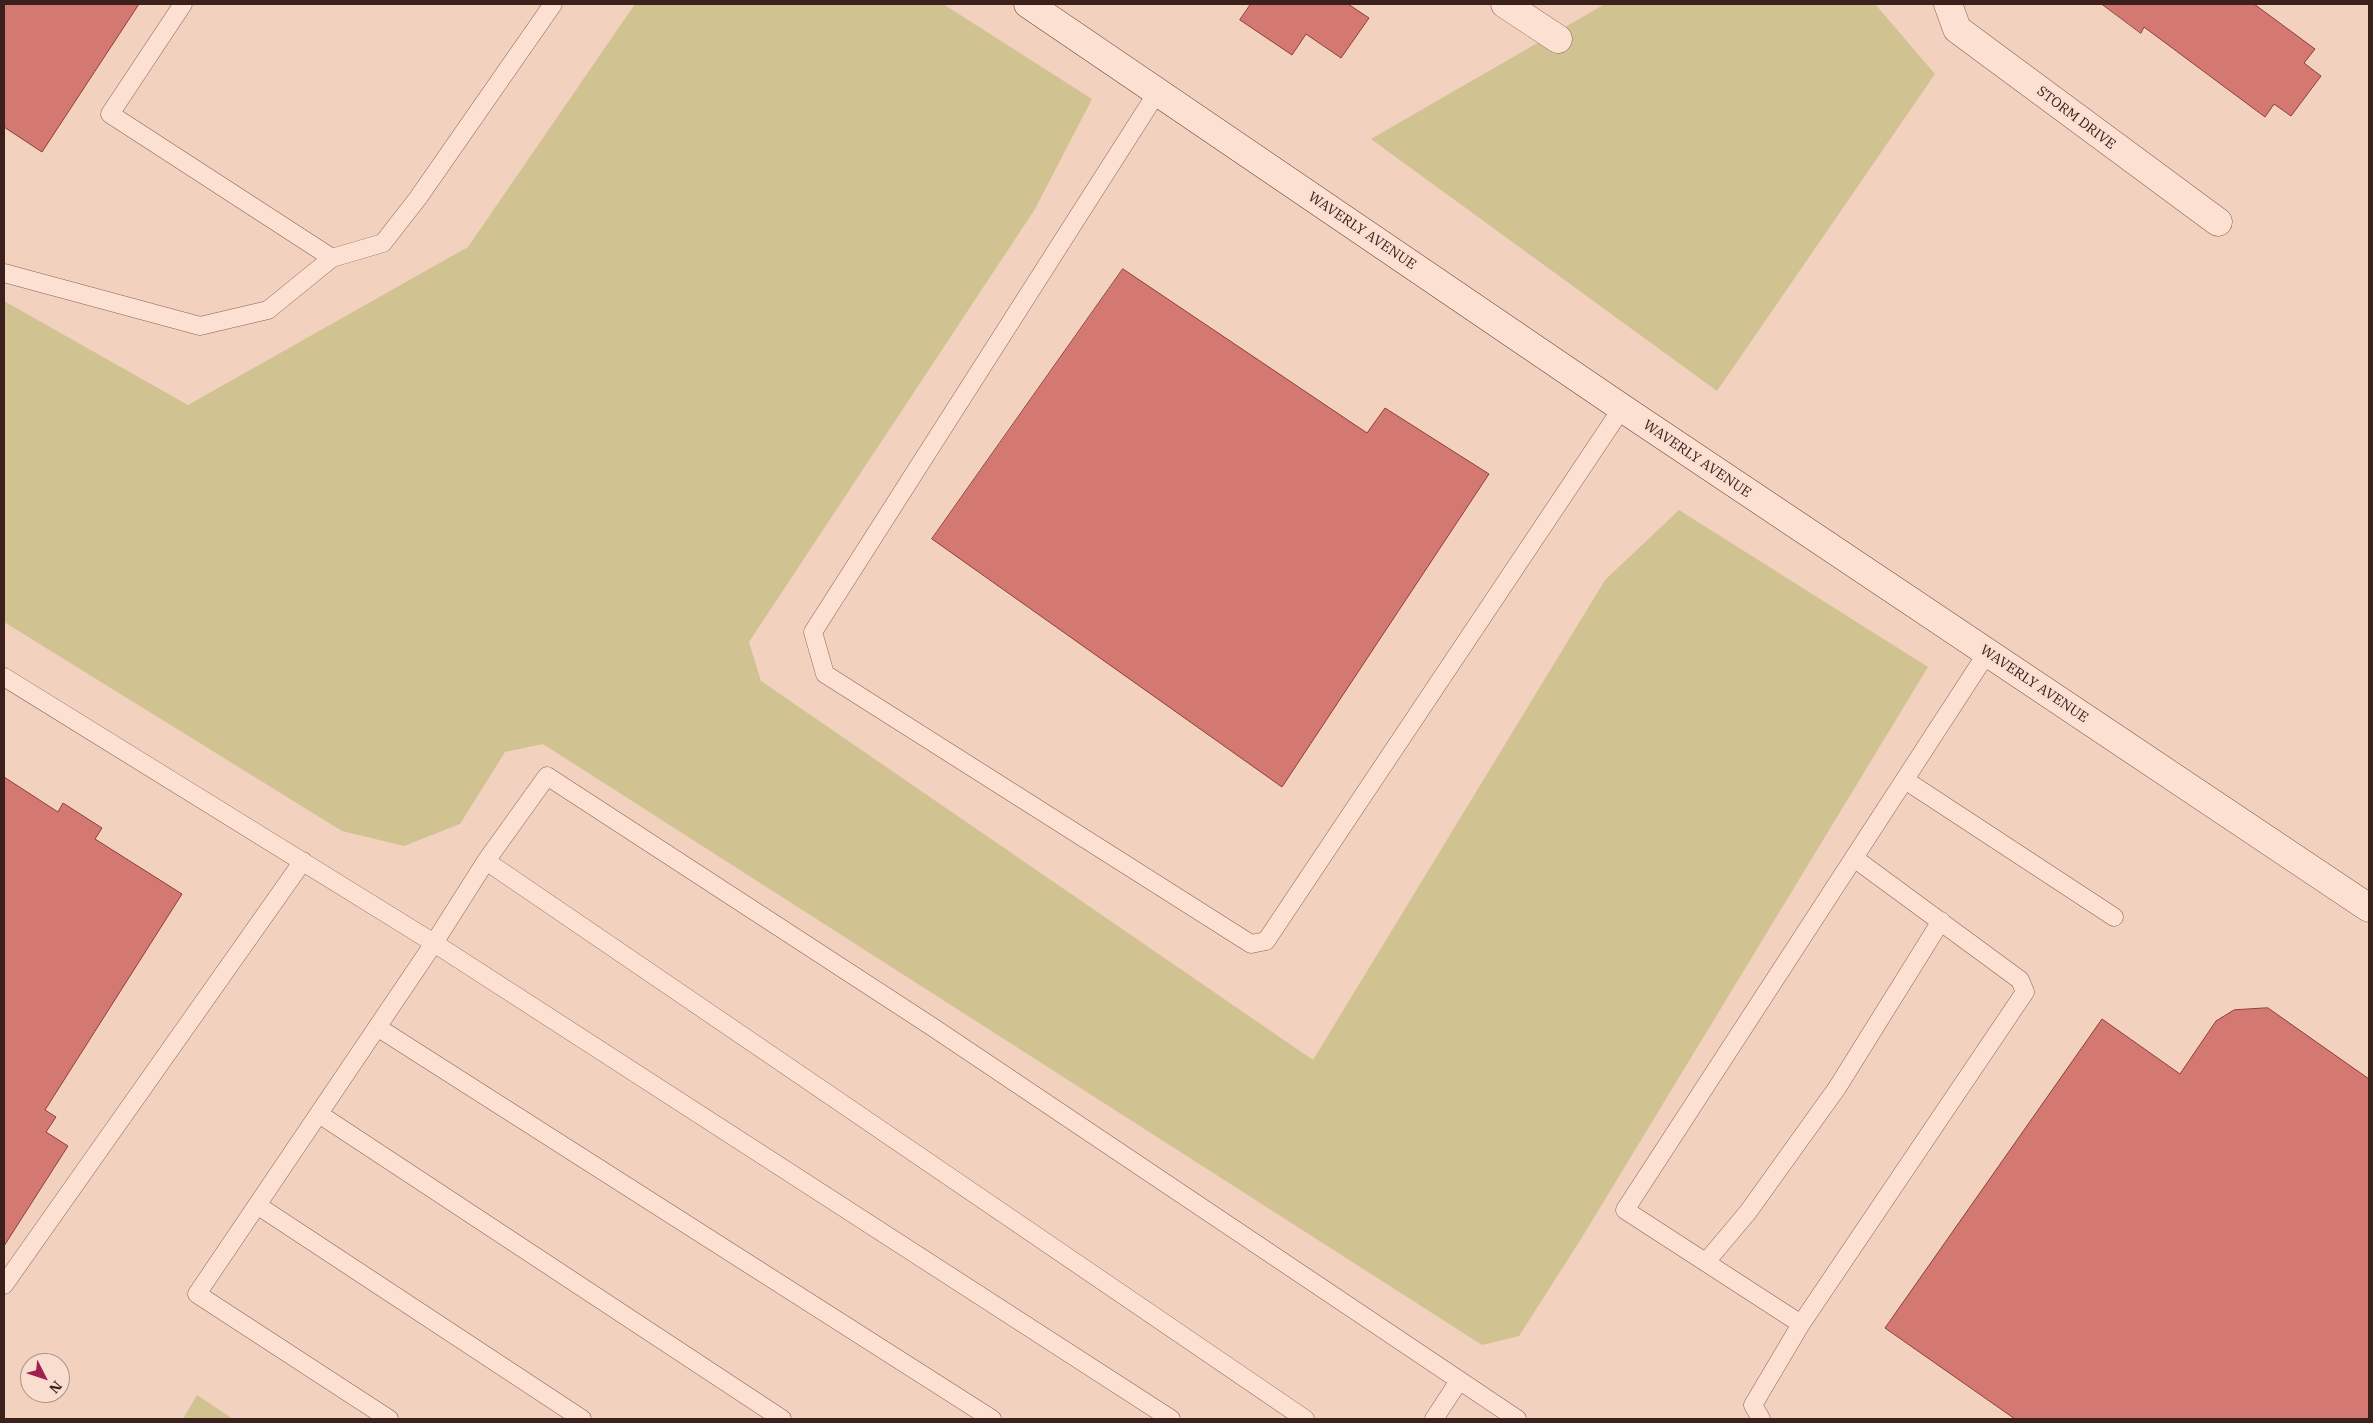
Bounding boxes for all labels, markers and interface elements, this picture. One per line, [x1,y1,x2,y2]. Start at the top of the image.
street label: STORM DRIVE [2033,83,2119,153]
street label: WAVERLY AVENUE [1305,189,1419,273]
street label: WAVERLY AVENUE [1640,417,1754,501]
street label: WAVERLY AVENUE [1977,642,2091,726]
north arrow [20,1353,70,1403]
text: N [45,1377,66,1397]

